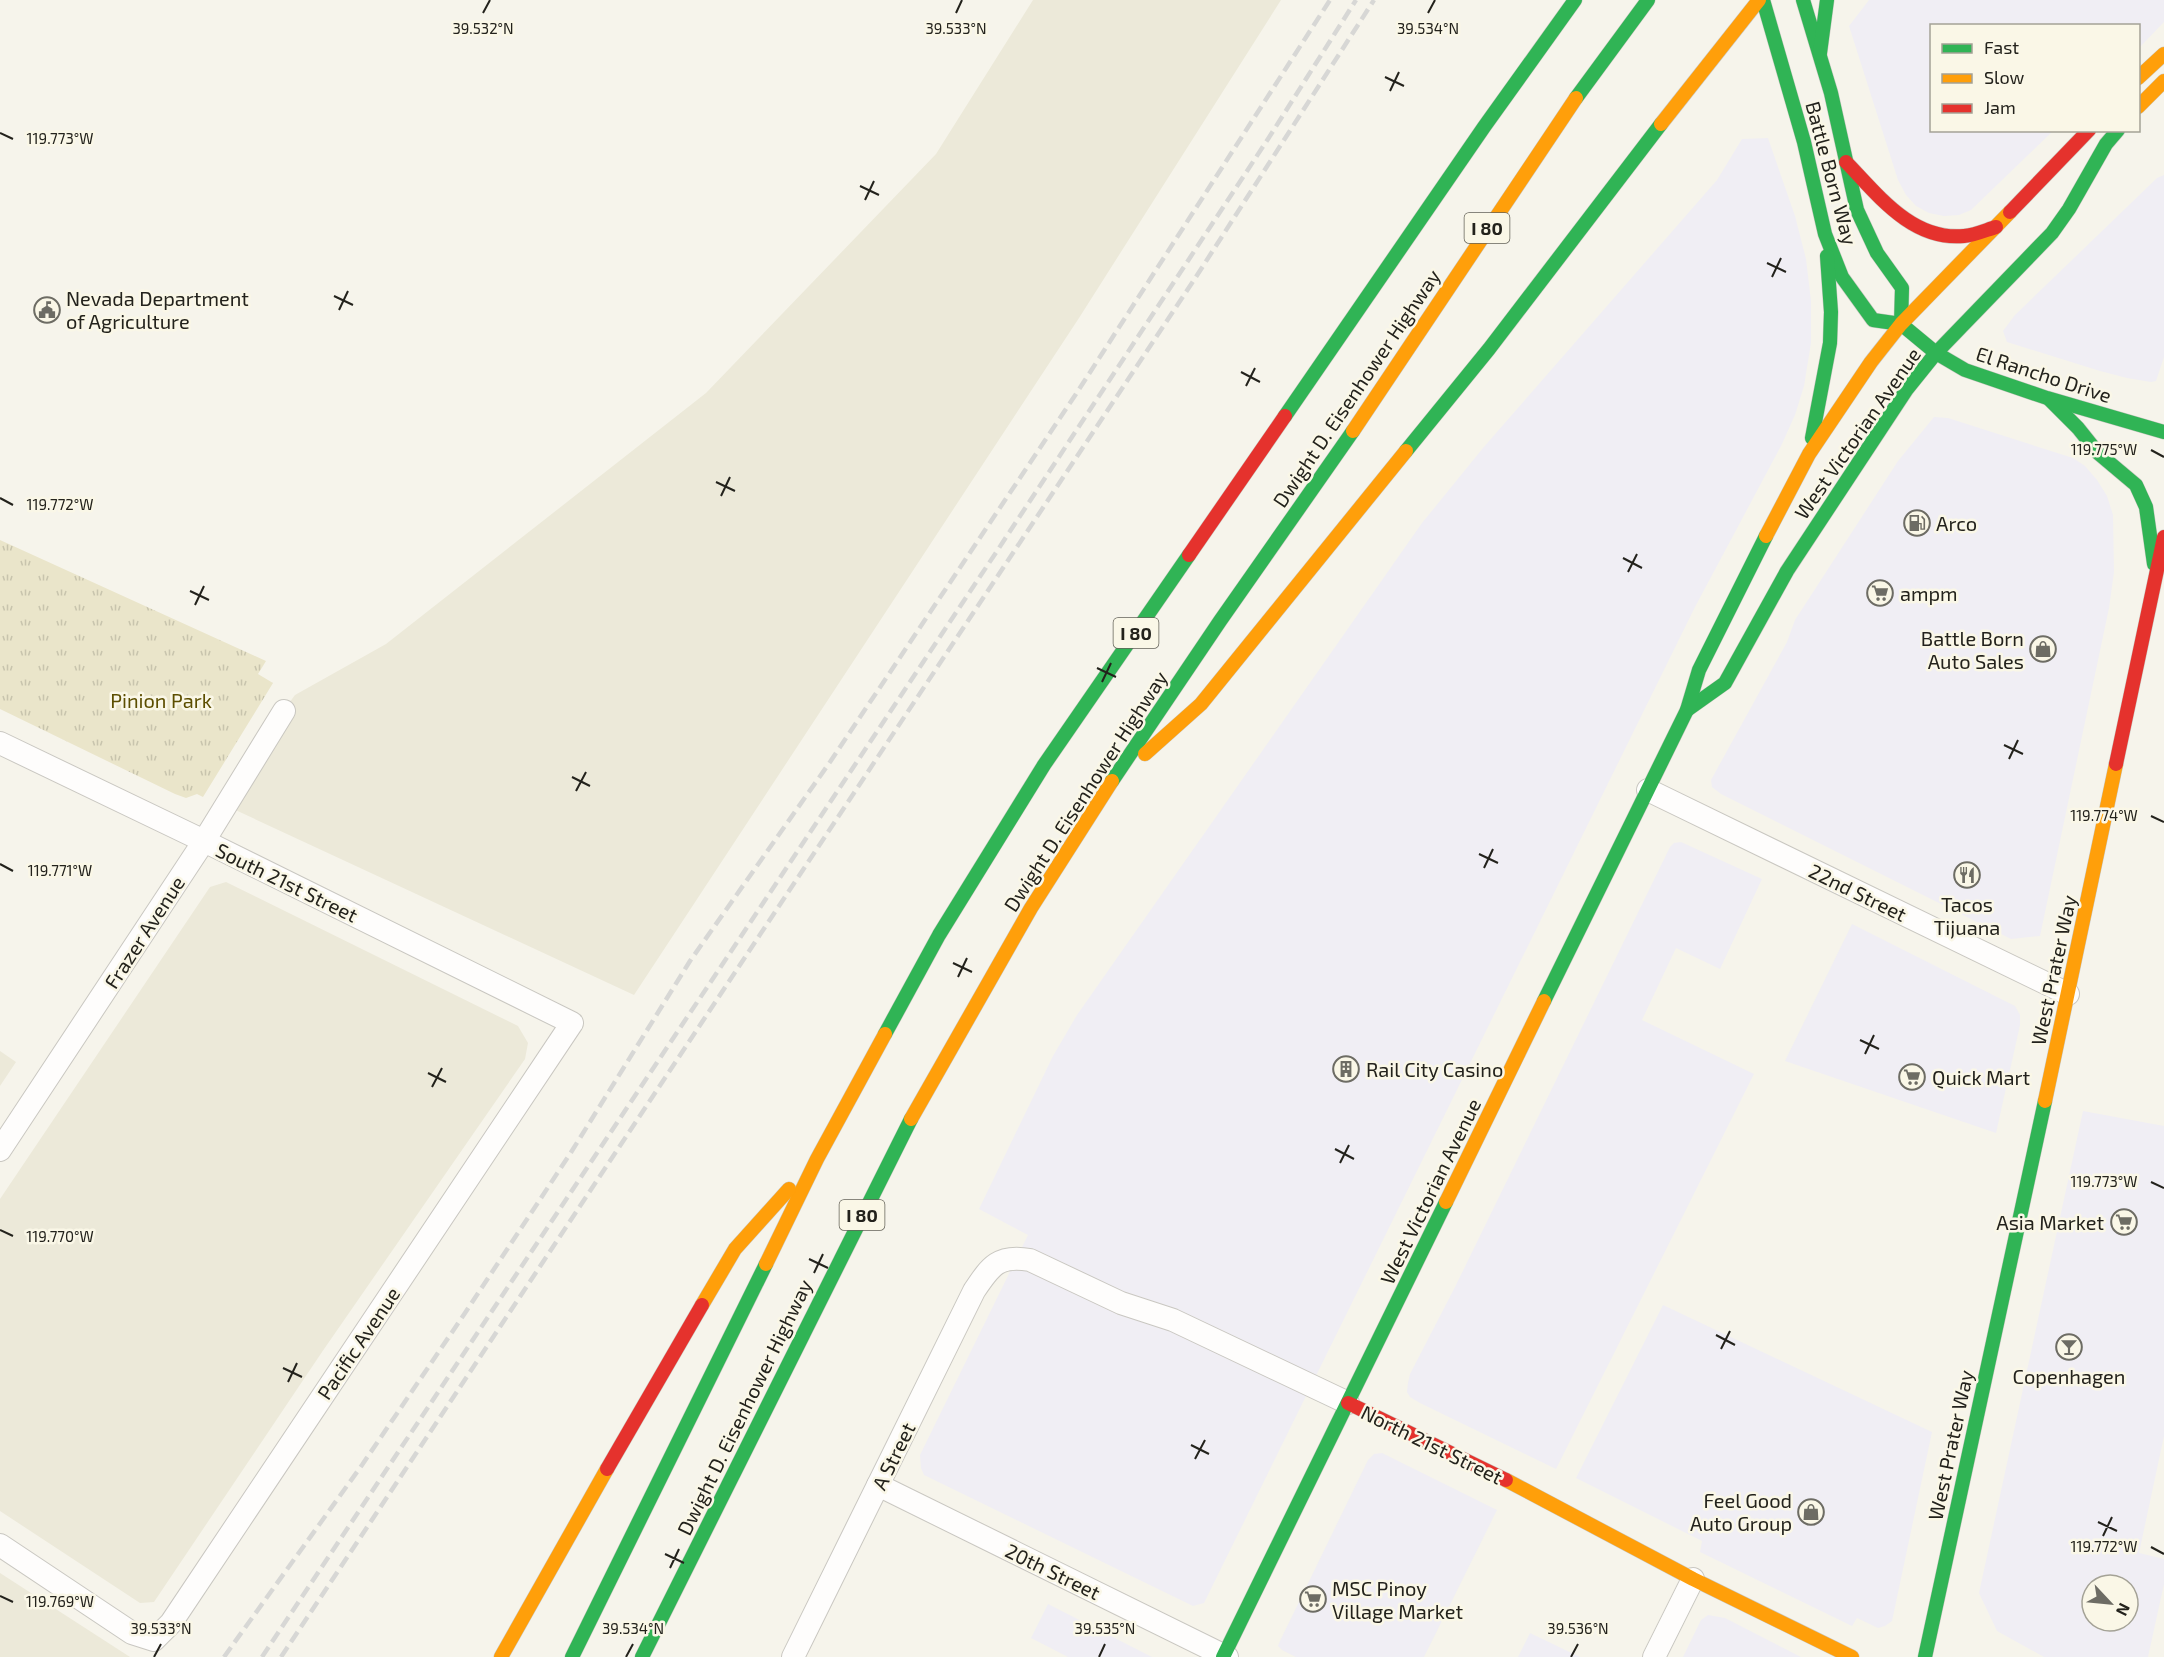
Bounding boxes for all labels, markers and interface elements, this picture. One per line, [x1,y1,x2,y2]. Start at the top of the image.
text: 39.532°N [452,19,514,37]
text: 39.533°N [925,19,987,37]
text: 39.534°N [1397,19,1459,37]
legend [1930,24,2140,132]
text: Fast [1984,36,2019,58]
text: Slow [1984,66,2025,88]
text: Jam [1984,96,2016,118]
street label: Battle Born Way [1801,99,1863,248]
text: 119.773°W [27,129,93,147]
road number: I 80 [1464,213,1510,243]
street label: Dwight D. Eisenhower Highway [1267,264,1445,512]
place label: Nevada Department of Agriculture [66,286,249,333]
public building icon: Nevada Department of Agriculture [32,295,62,325]
street label: El Rancho Drive [1973,341,2115,407]
street label: West Victorian Avenue [1789,343,1925,523]
text: 119.775°W [2071,440,2137,458]
text: 119.772°W [27,495,93,513]
fuel station icon: Arco [1902,508,1932,538]
place label: Arco [1936,511,1977,535]
supermarket icon: ampm [1865,578,1895,608]
place label: ampm [1900,581,1958,605]
road number: I 80 [1114,618,1158,648]
place label: Battle Born Auto Sales [1921,626,2024,673]
shop icon: Battle Born Auto Sales [2028,634,2058,664]
street label: Dwight D. Eisenhower Highway [998,666,1172,916]
park label: Pinion Park [110,688,212,712]
text: 119.774°W [2070,806,2138,824]
street label: South 21st Street [212,837,362,927]
street label: 22nd Street [1805,858,1911,926]
restaurant icon: Tacos Tijuana [1952,860,1982,890]
text: 119.771°W [28,861,92,879]
street label: Frazer Avenue [99,871,189,993]
place label: Tacos Tijuana [1934,892,2000,939]
street label: West Prater Way [2025,892,2081,1047]
building icon: Rail City Casino [1331,1054,1361,1084]
place label: Rail City Casino [1366,1057,1503,1081]
supermarket icon: Quick Mart [1897,1062,1927,1092]
place label: Quick Mart [1932,1065,2030,1089]
street label: West Victorian Avenue [1375,1094,1485,1288]
text: 119.773°W [2071,1172,2137,1190]
road number: I 80 [840,1200,884,1230]
supermarket icon: Asia Market [2109,1207,2139,1237]
place label: Asia Market [1996,1210,2104,1234]
text: 119.770°W [26,1227,94,1245]
street label: Dwight D. Eisenhower Highway [671,1275,817,1539]
street label: Pacific Avenue [312,1282,404,1404]
bar icon: Copenhagen [2054,1332,2084,1362]
place label: Copenhagen [2013,1364,2125,1388]
street label: West Prater Way [1922,1367,1978,1522]
street label: North 21st Street [1357,1399,1507,1489]
street label: A Street [866,1418,920,1494]
place label: Feel Good Auto Group [1690,1488,1792,1535]
shop icon: Feel Good Auto Group [1796,1497,1826,1527]
text: 119.772°W [2071,1537,2137,1555]
street label: 20th Street [1002,1538,1105,1604]
north arrow [2080,1573,2140,1633]
place label: MSC Pinoy Village Market [1332,1576,1463,1623]
supermarket icon: MSC Pinoy Village Market [1298,1584,1328,1614]
text: 119.769°W [26,1592,94,1610]
text: N [2113,1600,2135,1619]
text: 39.533°N [130,1619,192,1637]
text: 39.534°N [602,1619,664,1637]
text: 39.535°N [1075,1619,1135,1637]
text: 39.536°N [1547,1619,1609,1637]

